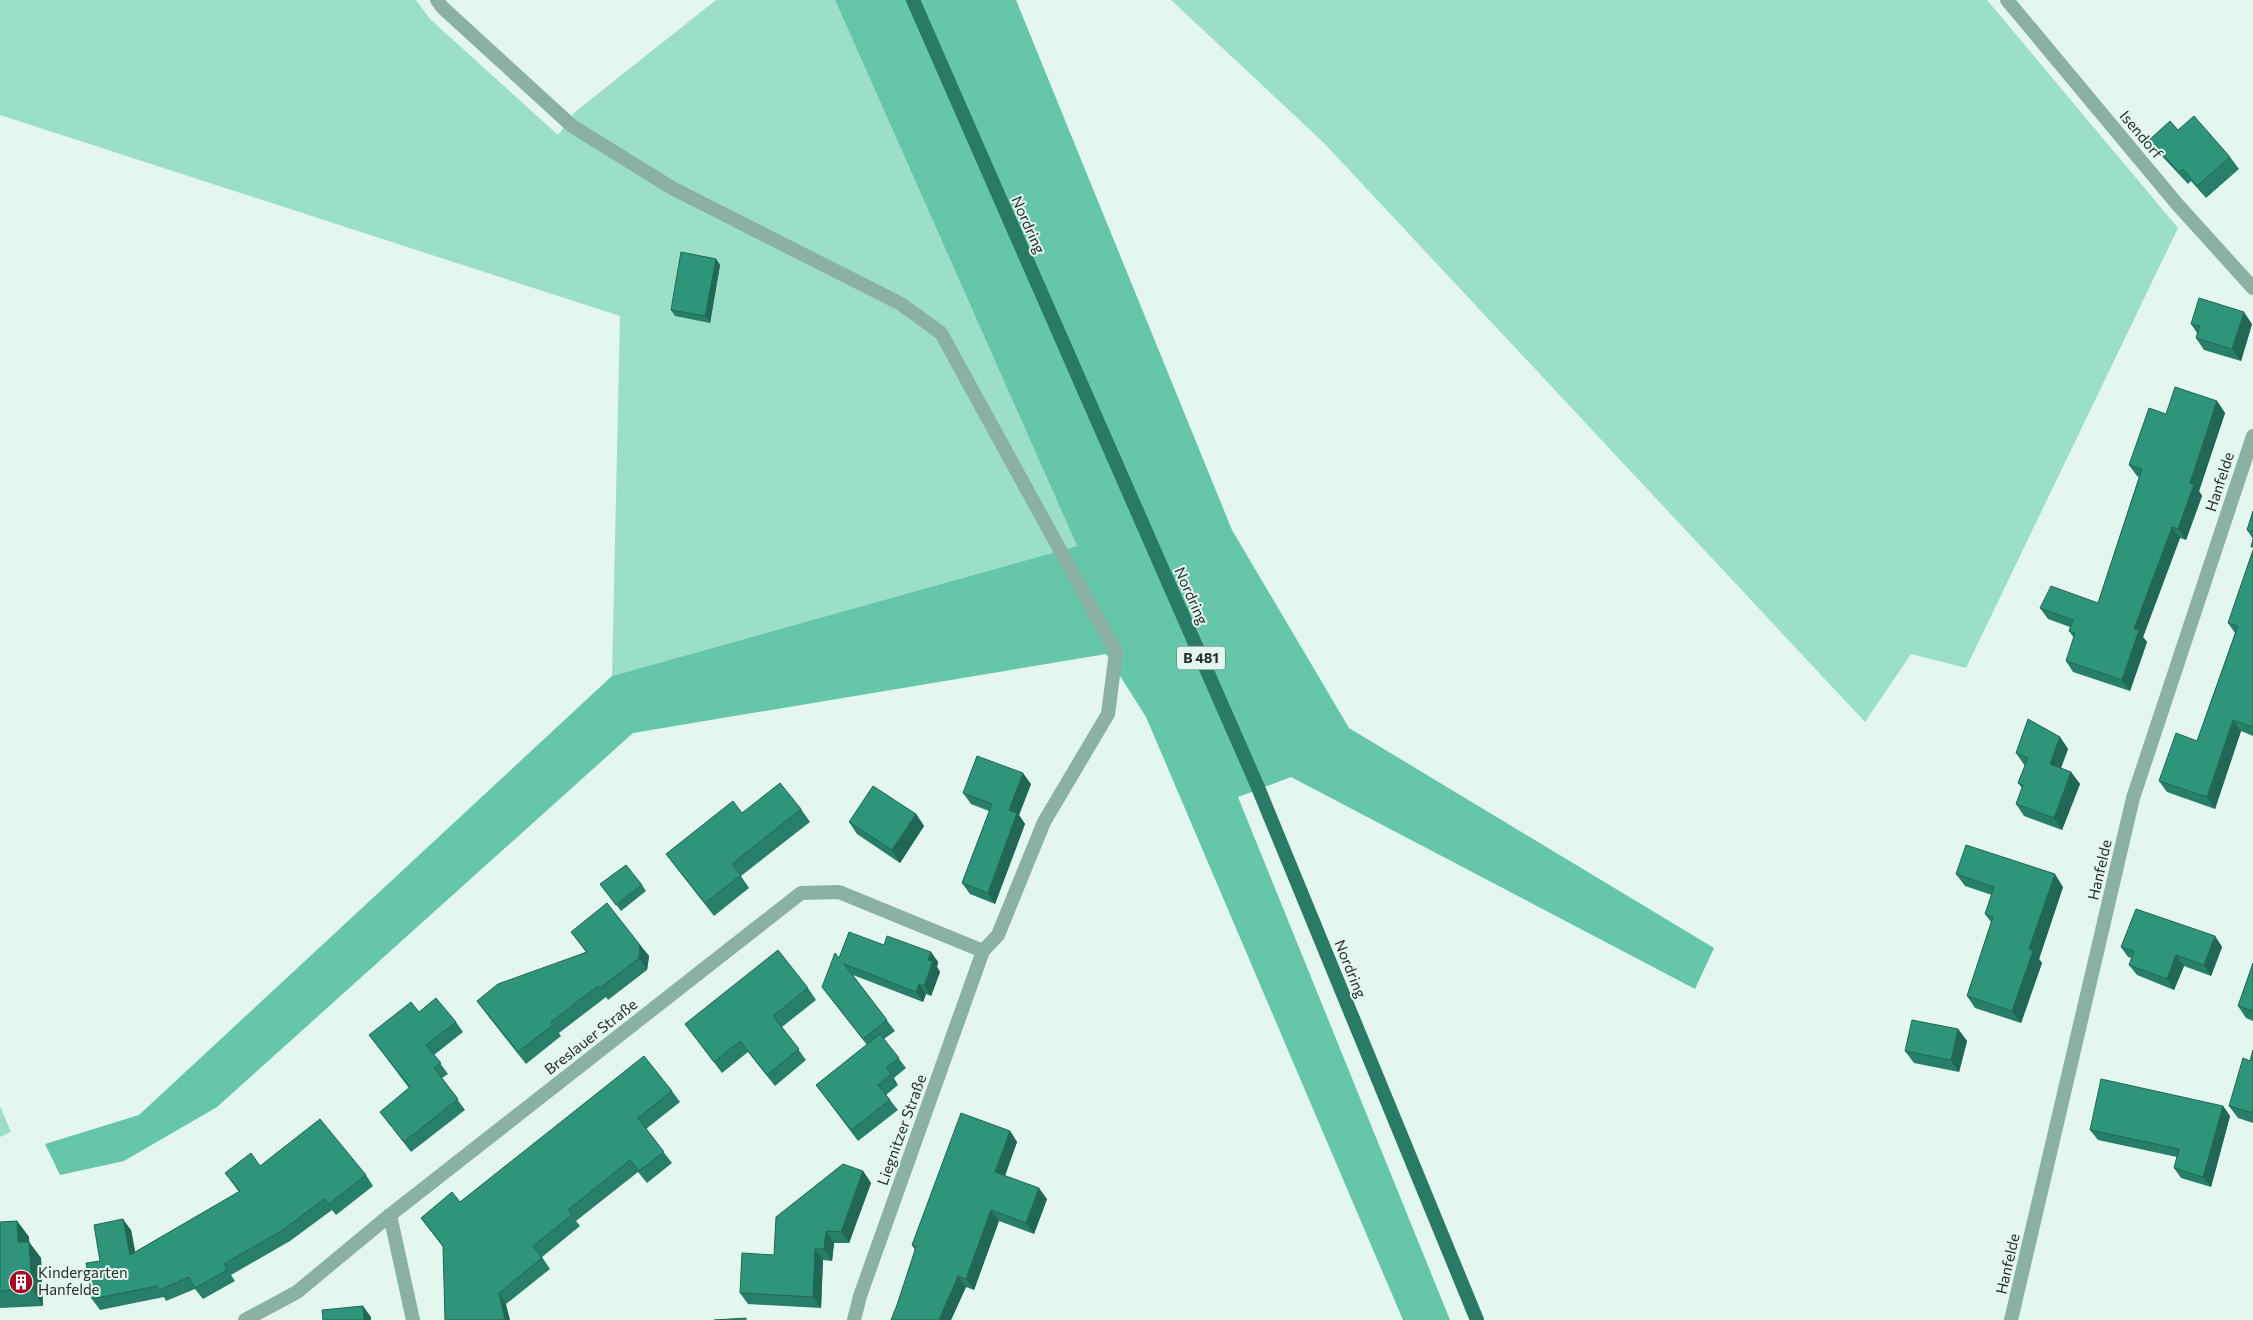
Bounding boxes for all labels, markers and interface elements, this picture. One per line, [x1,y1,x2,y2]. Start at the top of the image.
street label: Isendorf [2117,107,2167,162]
street label: Nordring [1008,193,1050,256]
street label: Hanfelde [2201,450,2237,514]
street label: Nordring [1171,564,1213,627]
road number: B 481 [1177,646,1225,670]
street label: Hanfelde [2083,838,2115,902]
street label: Nordring [1331,937,1371,1000]
street label: Breslauer Straße [541,994,640,1078]
street label: Liegnitzer Straße [873,1072,930,1188]
street label: Hanfelde [1991,1232,2023,1296]
place label: Kindergarten Hanfelde [38,1263,128,1298]
building icon: Kindergarten Hanfelde [8,1269,34,1295]

